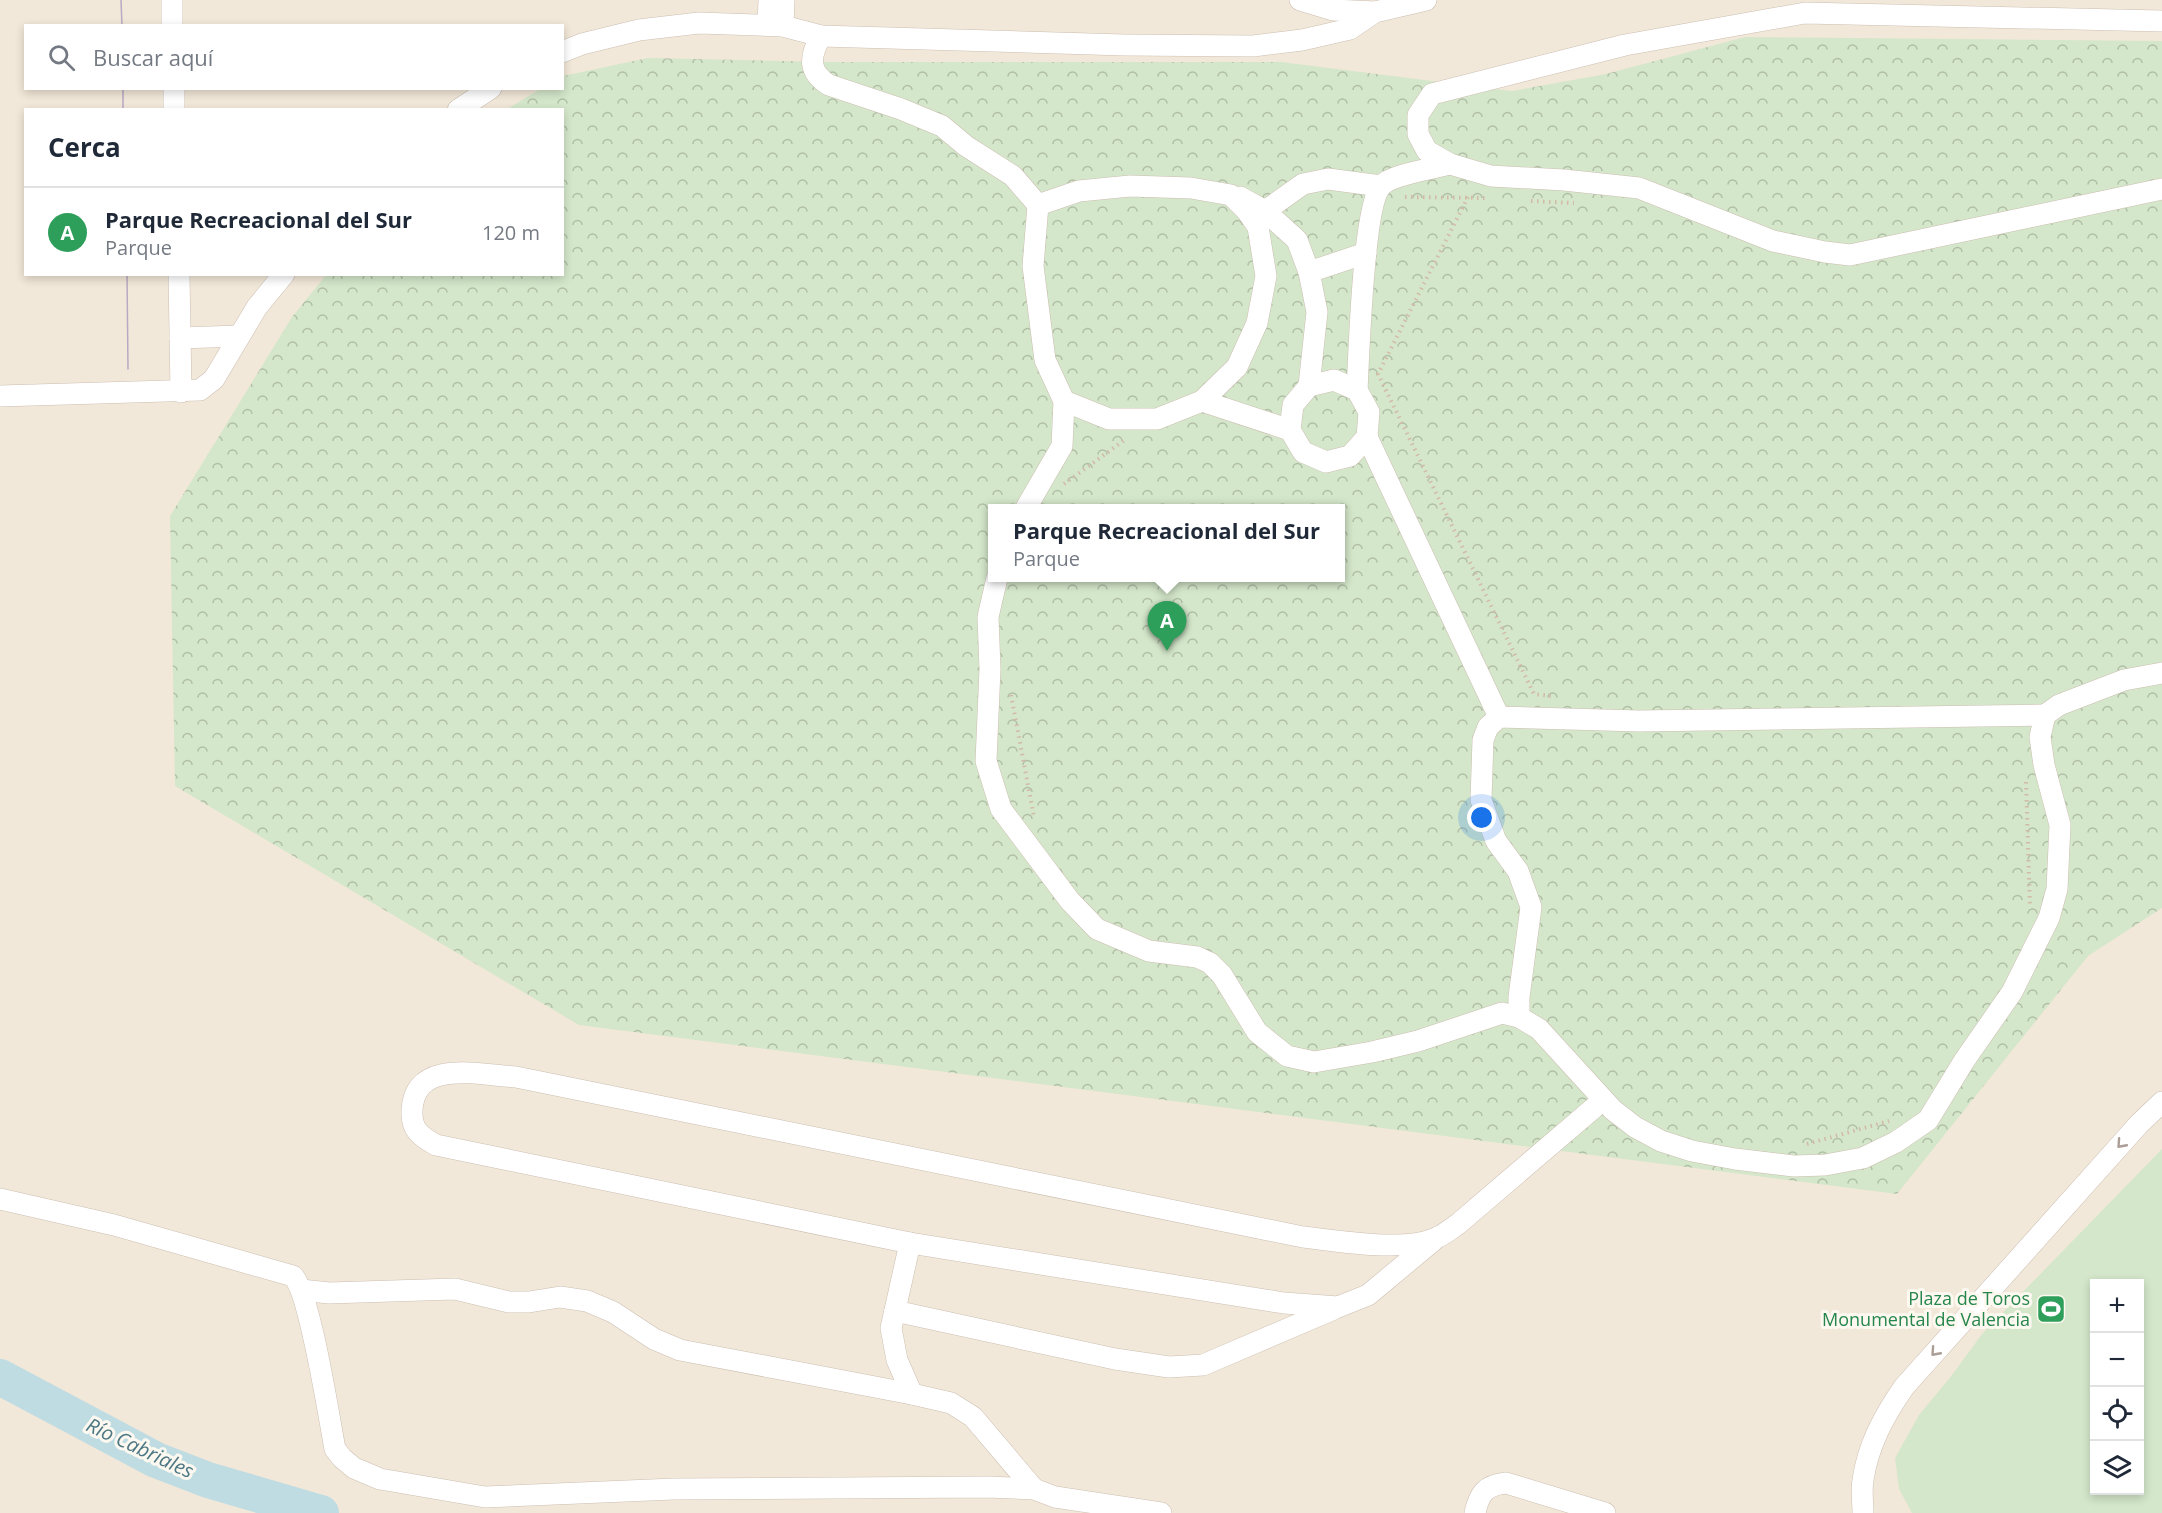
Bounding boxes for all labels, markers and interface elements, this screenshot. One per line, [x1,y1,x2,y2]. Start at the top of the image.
search box [24,24,564,90]
icon: search [45,41,78,74]
text: Buscar aquí [93,42,213,72]
text: Cerca [48,129,121,165]
text: Parque Recreacional del Sur [105,204,412,234]
text: A [61,219,74,246]
text: 120 m [482,219,540,246]
text: Parque [105,234,172,261]
popup [988,504,1345,582]
text: Parque Recreacional del Sur [1013,515,1320,545]
text: Parque [1013,545,1080,572]
pin: A [1148,602,1186,651]
your location [1467,803,1496,832]
one-way arrow [2117,1137,2128,1148]
map controls [2090,1279,2144,1495]
button: + [2090,1279,2144,1333]
place label: Plaza de Toros Monumental de Valencia [1822,1286,2030,1331]
sports icon: Plaza de Toros Monumental de Valencia [2035,1293,2067,1325]
button: − [2090,1333,2144,1387]
one-way arrow [1931,1345,1942,1356]
button: locate [2090,1387,2144,1441]
water label: Río Cabriales [82,1411,199,1484]
button: layers [2090,1441,2144,1495]

